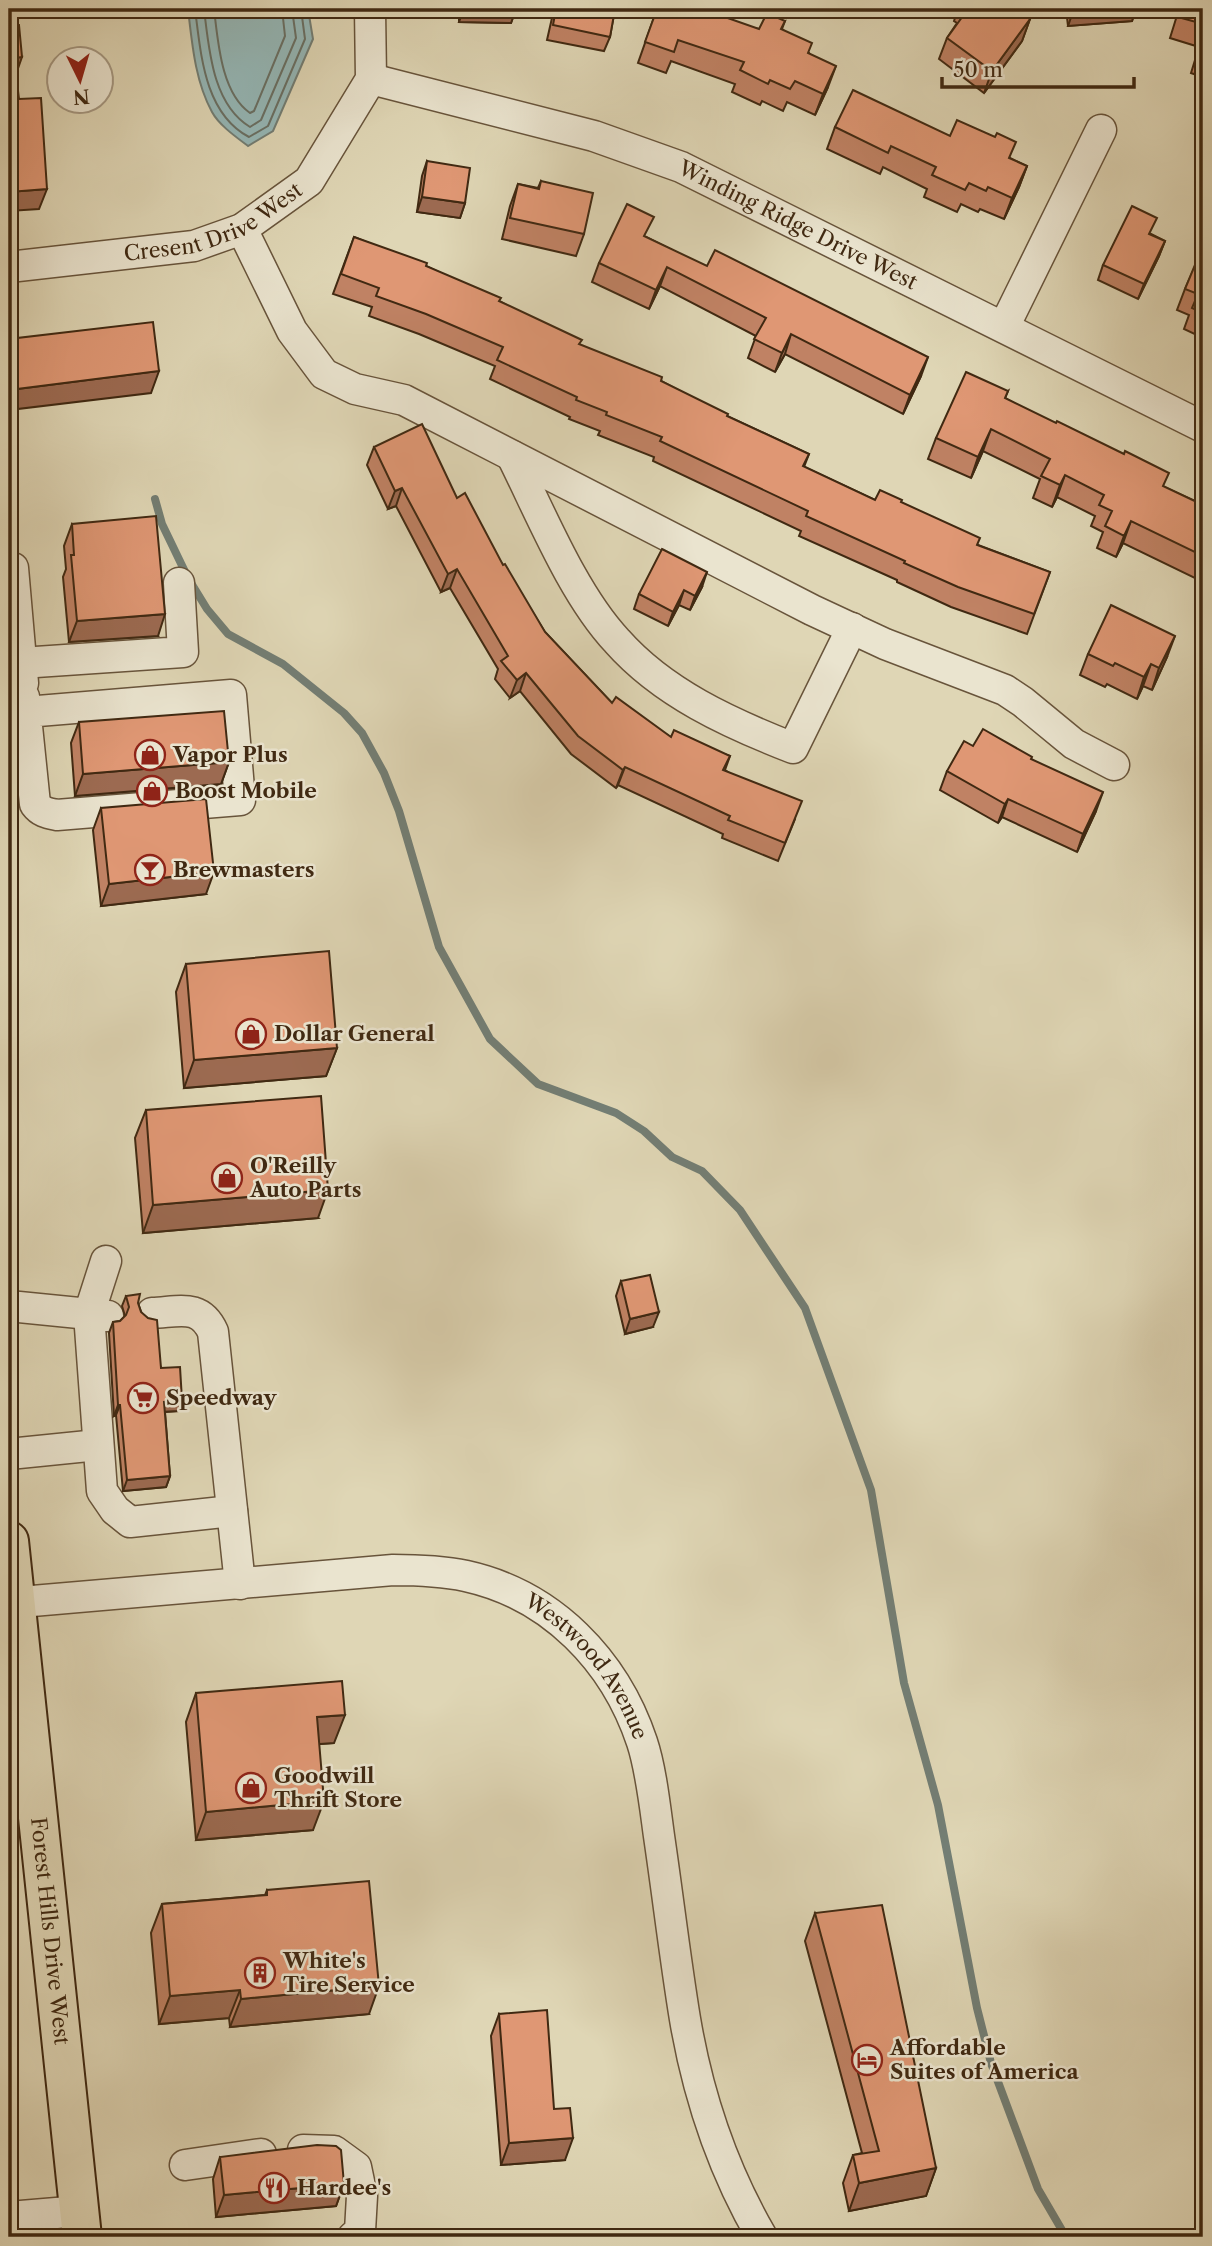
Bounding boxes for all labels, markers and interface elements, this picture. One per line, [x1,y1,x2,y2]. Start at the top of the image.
north arrow [46,46,116,116]
scale bar [942,46,1135,90]
text: 50 m [953,57,1003,82]
text: N [72,84,91,109]
street label: Winding Ridge Drive West [674,154,922,295]
street label: Cresent Drive West [123,177,307,266]
shop icon: Vapor Plus [133,738,167,772]
place label: Vapor Plus [172,742,288,767]
shop icon: Boost Mobile [135,774,169,808]
place label: Boost Mobile [175,778,317,803]
bar icon: Brewmasters [133,853,167,887]
place label: Brewmasters [173,857,315,882]
shop icon: Dollar General [234,1017,268,1051]
place label: Dollar General [274,1021,435,1046]
place label: O'Reilly Auto Parts [249,1153,361,1202]
shop icon: O'Reilly Auto Parts [210,1161,244,1195]
supermarket icon: Speedway [126,1381,160,1415]
place label: Speedway [166,1385,278,1410]
street label: Westwood Avenue [520,1587,653,1743]
place label: Goodwill Thrift Store [274,1763,402,1812]
shop icon: Goodwill Thrift Store [234,1771,268,1805]
street label: Forest Hills Drive West [26,1816,75,2046]
place label: White's Tire Service [282,1948,415,1997]
building icon: White's Tire Service [243,1956,277,1990]
place label: Affordable Suites of America [889,2035,1079,2084]
hotel icon: Affordable Suites of America [850,2043,884,2077]
restaurant icon: Hardee's [257,2171,291,2205]
place label: Hardee's [297,2175,391,2200]

